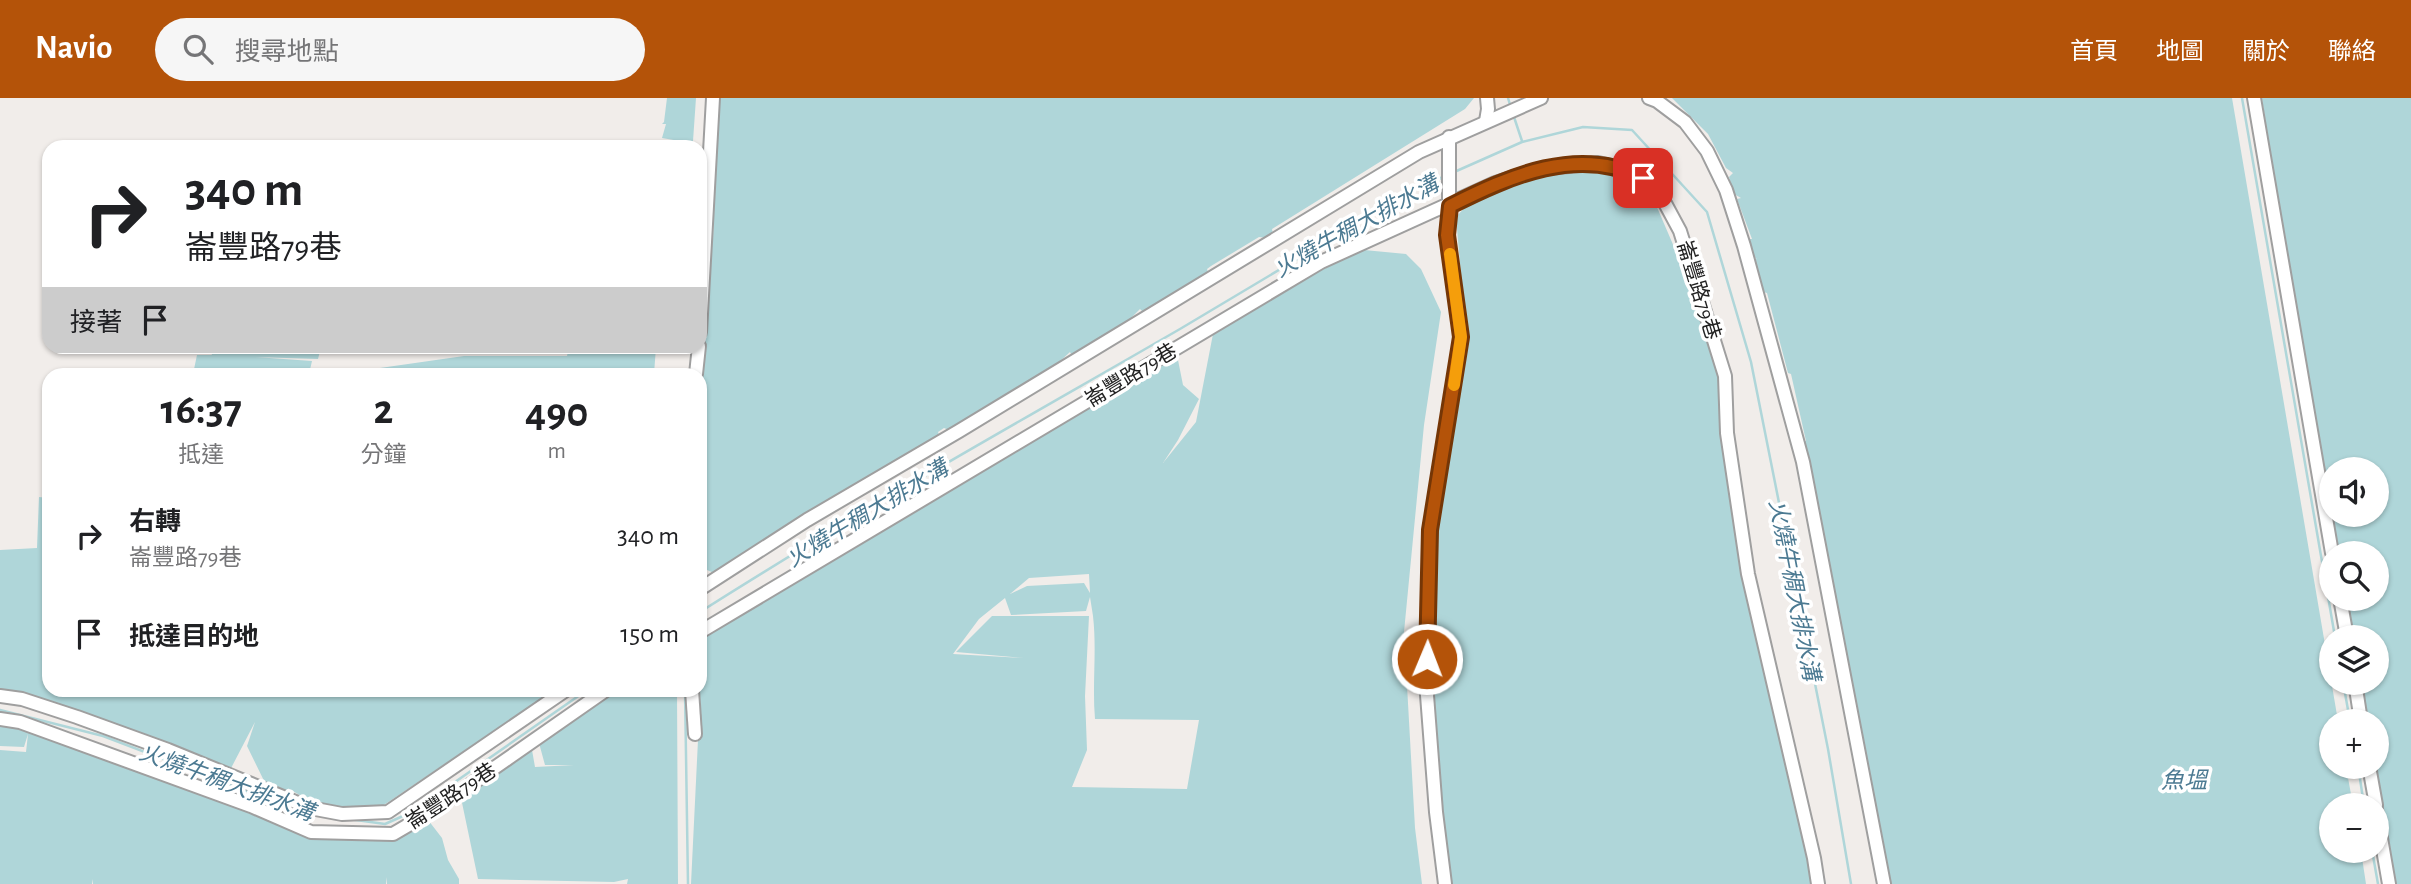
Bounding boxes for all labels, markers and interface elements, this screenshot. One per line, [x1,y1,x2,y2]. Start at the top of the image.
search box [155,18,645,81]
icon: search [179,30,217,68]
text: Navio [35,32,113,65]
text: 搜尋地點 [235,39,339,65]
text: 首頁 [2070,40,2118,64]
text: 地圖 [2156,40,2204,64]
text: 關於 [2242,40,2290,64]
text: 聯絡 [2328,40,2376,64]
pin [1613,148,1673,208]
icon: arrive [1624,159,1662,197]
text: 340 m [185,166,303,215]
icon: right [70,168,161,259]
water label: 火燒牛稠大排水溝 [1270,169,1445,282]
text: 崙豐路79巷 [185,232,341,264]
street label: 崙豐路79巷 [1673,238,1725,342]
icon: arrive [136,301,174,339]
text: 接著 [70,310,122,336]
street label: 崙豐路79巷 [1081,339,1181,411]
text: 16:37 [161,389,242,431]
text: 2 [374,389,393,431]
text: 490 [525,392,588,434]
text: m [548,440,566,463]
text: 抵達 [178,444,224,467]
text: 分鐘 [360,444,406,467]
water label: 火燒牛稠大排水溝 [782,454,955,572]
map controls [2319,457,2389,863]
button: sound [2319,457,2389,527]
water label: 火燒牛稠大排水溝 [1765,497,1825,686]
text: 右轉 [129,509,181,535]
icon: right [70,517,108,555]
text: 340 m [617,523,679,549]
button: search [2319,541,2389,611]
text: 崙豐路79巷 [129,547,241,570]
icon: arrive [70,615,108,653]
text: 150 m [620,621,679,647]
position arrow [1390,622,1464,696]
text: 抵達目的地 [129,624,259,650]
button: layers [2319,625,2389,695]
button: + [2319,709,2389,779]
water label: 火燒牛稠大排水溝 [136,739,320,827]
street label: 崙豐路79巷 [402,759,500,833]
water label: 魚塭 [2161,768,2209,793]
button: − [2319,793,2389,863]

